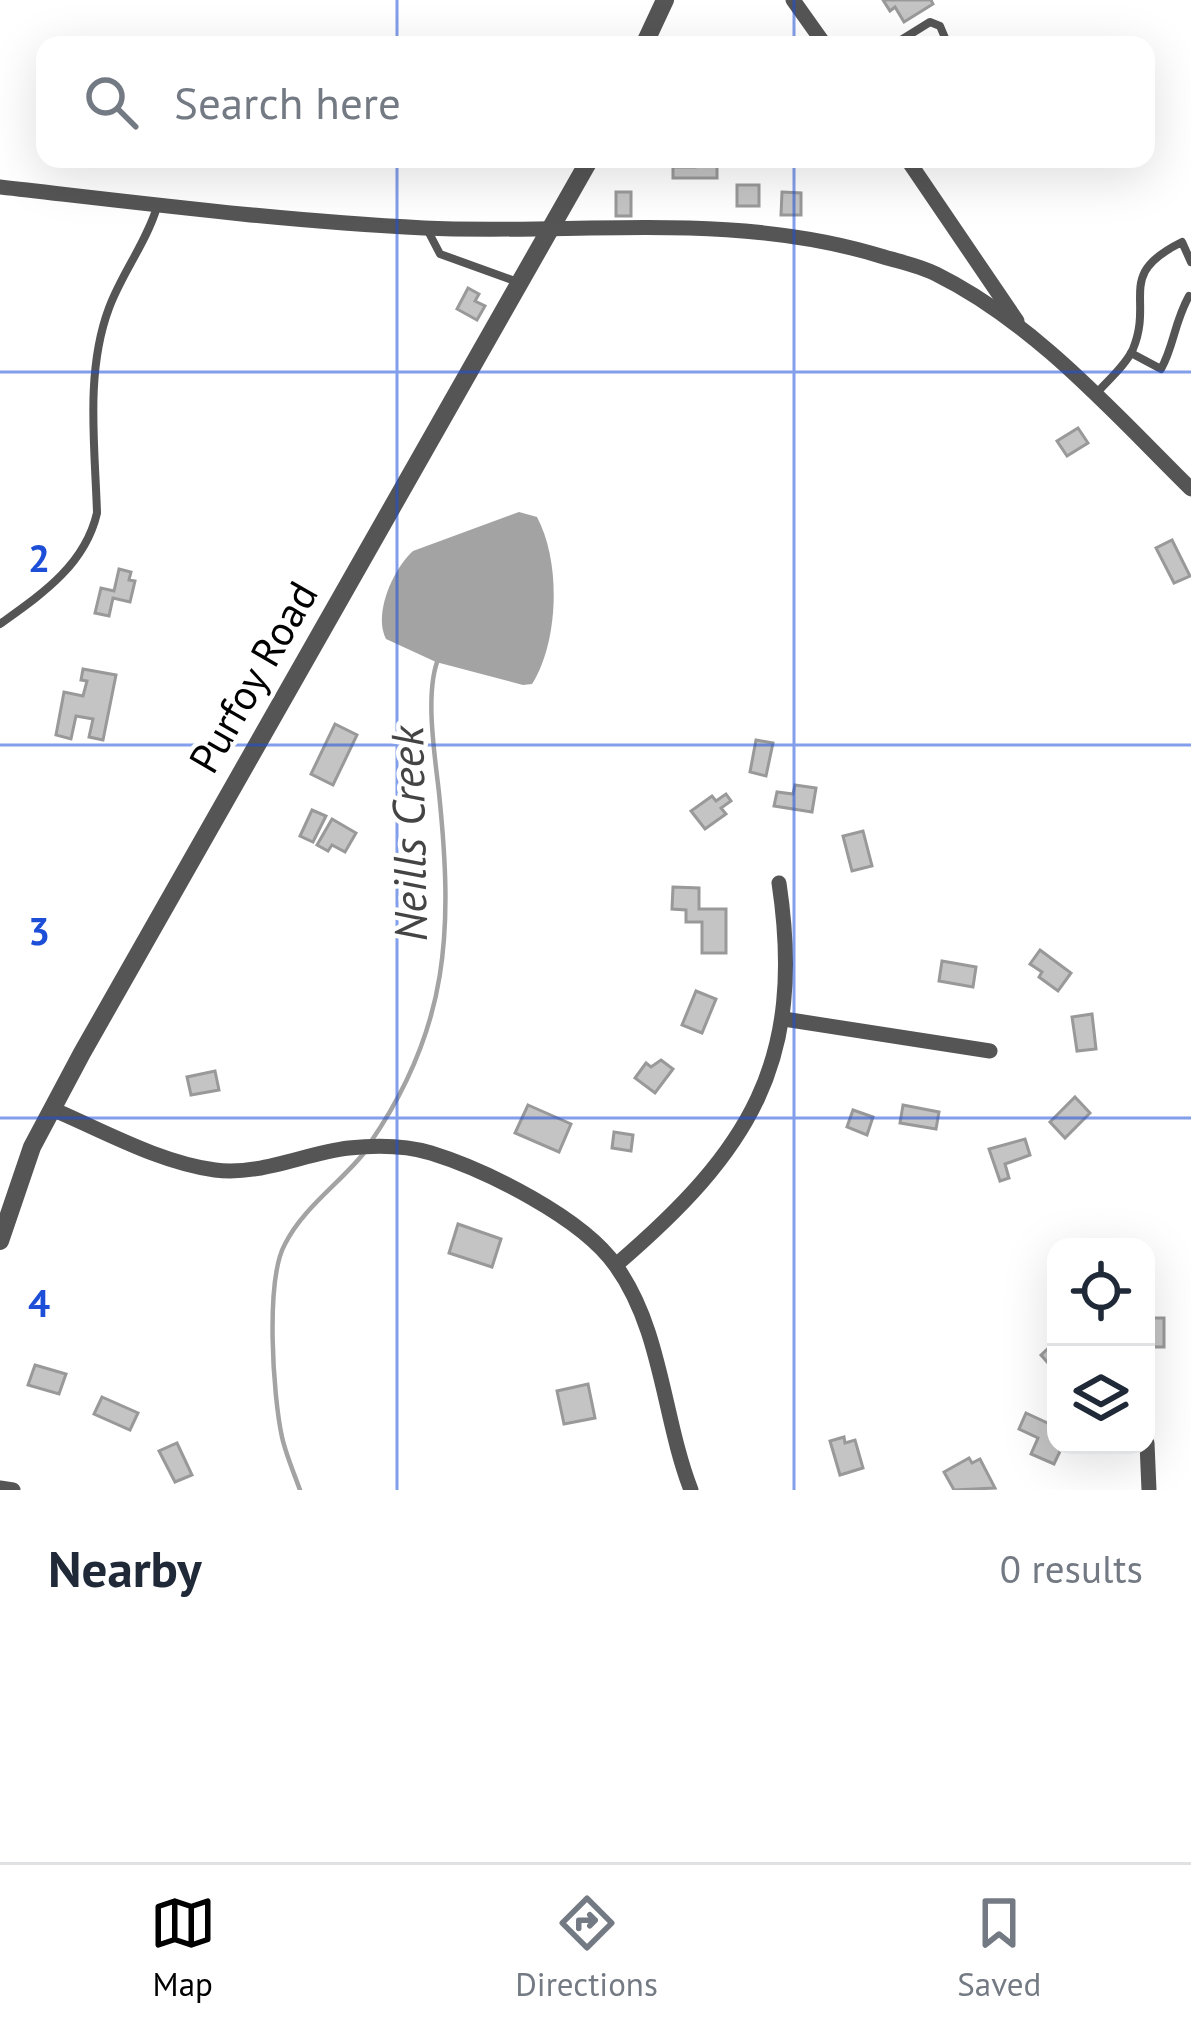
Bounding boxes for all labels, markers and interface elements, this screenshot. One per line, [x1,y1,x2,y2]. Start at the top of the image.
search box [36,36,1155,168]
icon: search [78,69,144,135]
text: Search here [174,73,401,131]
text: 2 [28,532,50,583]
street label: Purfoy Road [176,571,329,782]
water label: Neills Creek [377,724,439,942]
text: 3 [28,905,50,956]
map controls [1047,1238,1155,1454]
button: locate [1047,1238,1155,1346]
text: 4 [28,1277,50,1328]
button: layers [1047,1346,1155,1454]
text: Nearby [48,1535,202,1601]
text: 0 results [1000,1543,1143,1594]
tab: Map [150,1890,216,2005]
tab: Directions [515,1890,658,2005]
tab: Saved [957,1890,1041,2005]

